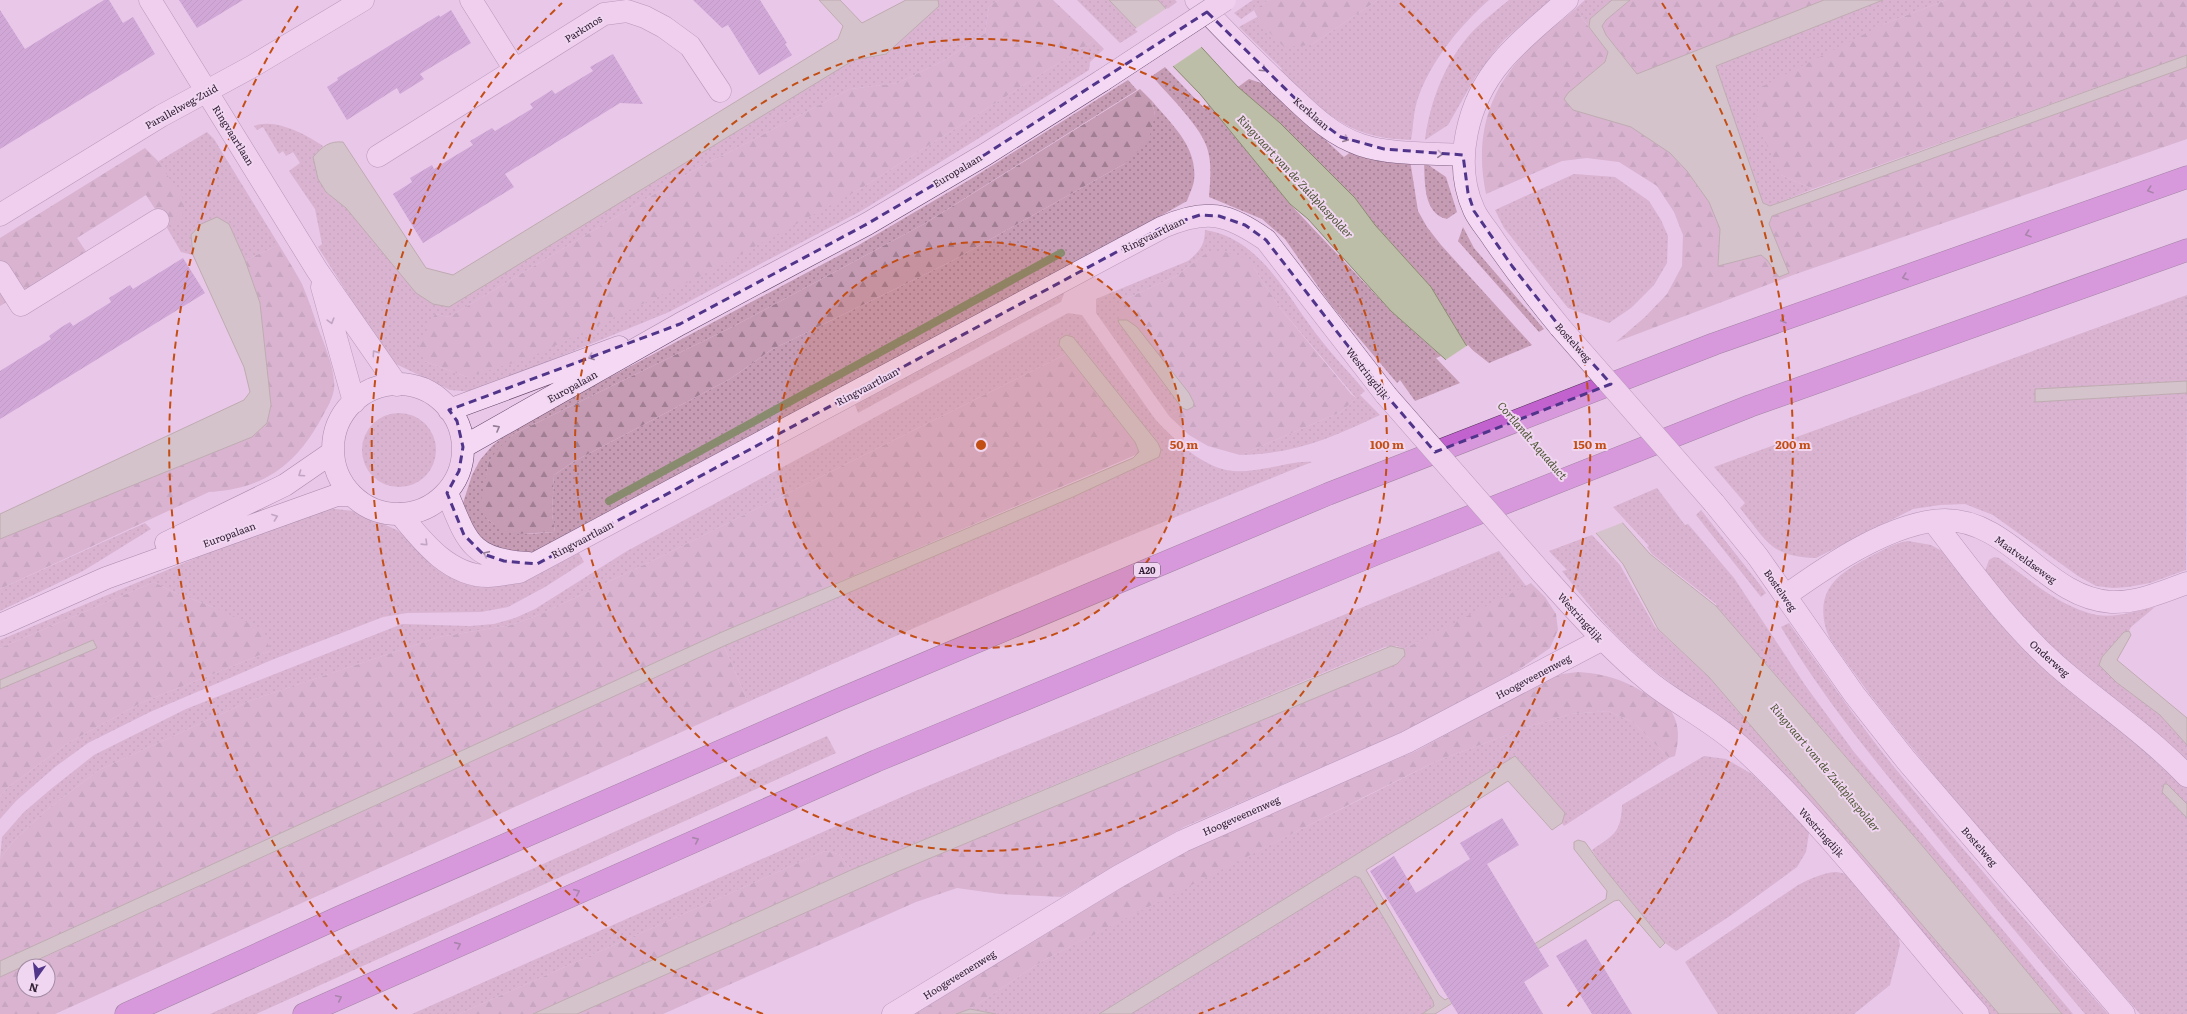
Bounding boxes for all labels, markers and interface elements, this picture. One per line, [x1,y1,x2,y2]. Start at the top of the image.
street label: Parkmos [561,10,605,45]
one-way arrow [1258,64,1266,72]
street label: Parallelweg-Zuid [142,80,220,132]
street label: Kerklaan [1291,93,1334,133]
street label: Ringvaartlaan [209,102,259,168]
water label: Ringvaart van de Zuidplaspolder [1234,111,1358,241]
one-way arrow [1342,134,1349,142]
street label: Europalaan [929,149,985,191]
one-way arrow [1437,149,1443,158]
one-way arrow [2147,186,2154,194]
street label: Ringvaartlaan [1119,212,1187,256]
one-way arrow [2024,229,2031,237]
one-way arrow [1902,272,1909,281]
one-way arrow [1779,316,1786,324]
one-way arrow [327,318,335,324]
street label: Bostelweg [1552,319,1596,365]
street label: Westringdijk [1343,344,1393,403]
one-way arrow [373,350,380,357]
one-way arrow [588,352,595,361]
street label: Ringvaartlaan [833,363,901,409]
street label: Europalaan [544,366,600,406]
water label: Cortlandt Aquaduct [1495,397,1572,483]
one-way arrow [493,425,500,432]
text: 50 m [1170,435,1198,453]
text: 100 m [1370,435,1404,453]
text: 150 m [1573,435,1607,453]
text: 200 m [1775,435,1811,453]
centre of rings [974,438,988,452]
one-way arrow [298,469,305,477]
one-way arrow [271,514,278,522]
street label: Ringvaartlaan [548,516,616,562]
street label: Europalaan [200,517,258,550]
street label: Maatveldseweg [1992,531,2060,587]
one-way arrow [420,539,428,546]
one-way arrow [483,551,490,559]
road number: A20 [1134,563,1160,577]
street label: Bostelweg [1761,566,1801,614]
street label: Westringdijk [1555,589,1608,646]
street label: Onderweg [2027,636,2074,680]
street label: Hoogeveenenweg [1493,650,1574,702]
water label: Ringvaart van de Zuidplaspolder [1767,699,1885,835]
street label: Hoogeveenenweg [1200,791,1283,839]
street label: Westringdijk [1796,804,1849,861]
street label: Bostelweg [1959,823,2002,869]
one-way arrow [692,837,700,845]
one-way arrow [574,889,581,897]
one-way arrow [454,942,462,950]
street label: Hoogeveenenweg [920,945,999,1002]
north arrow [16,958,56,998]
text: N [27,980,40,998]
one-way arrow [335,995,343,1003]

